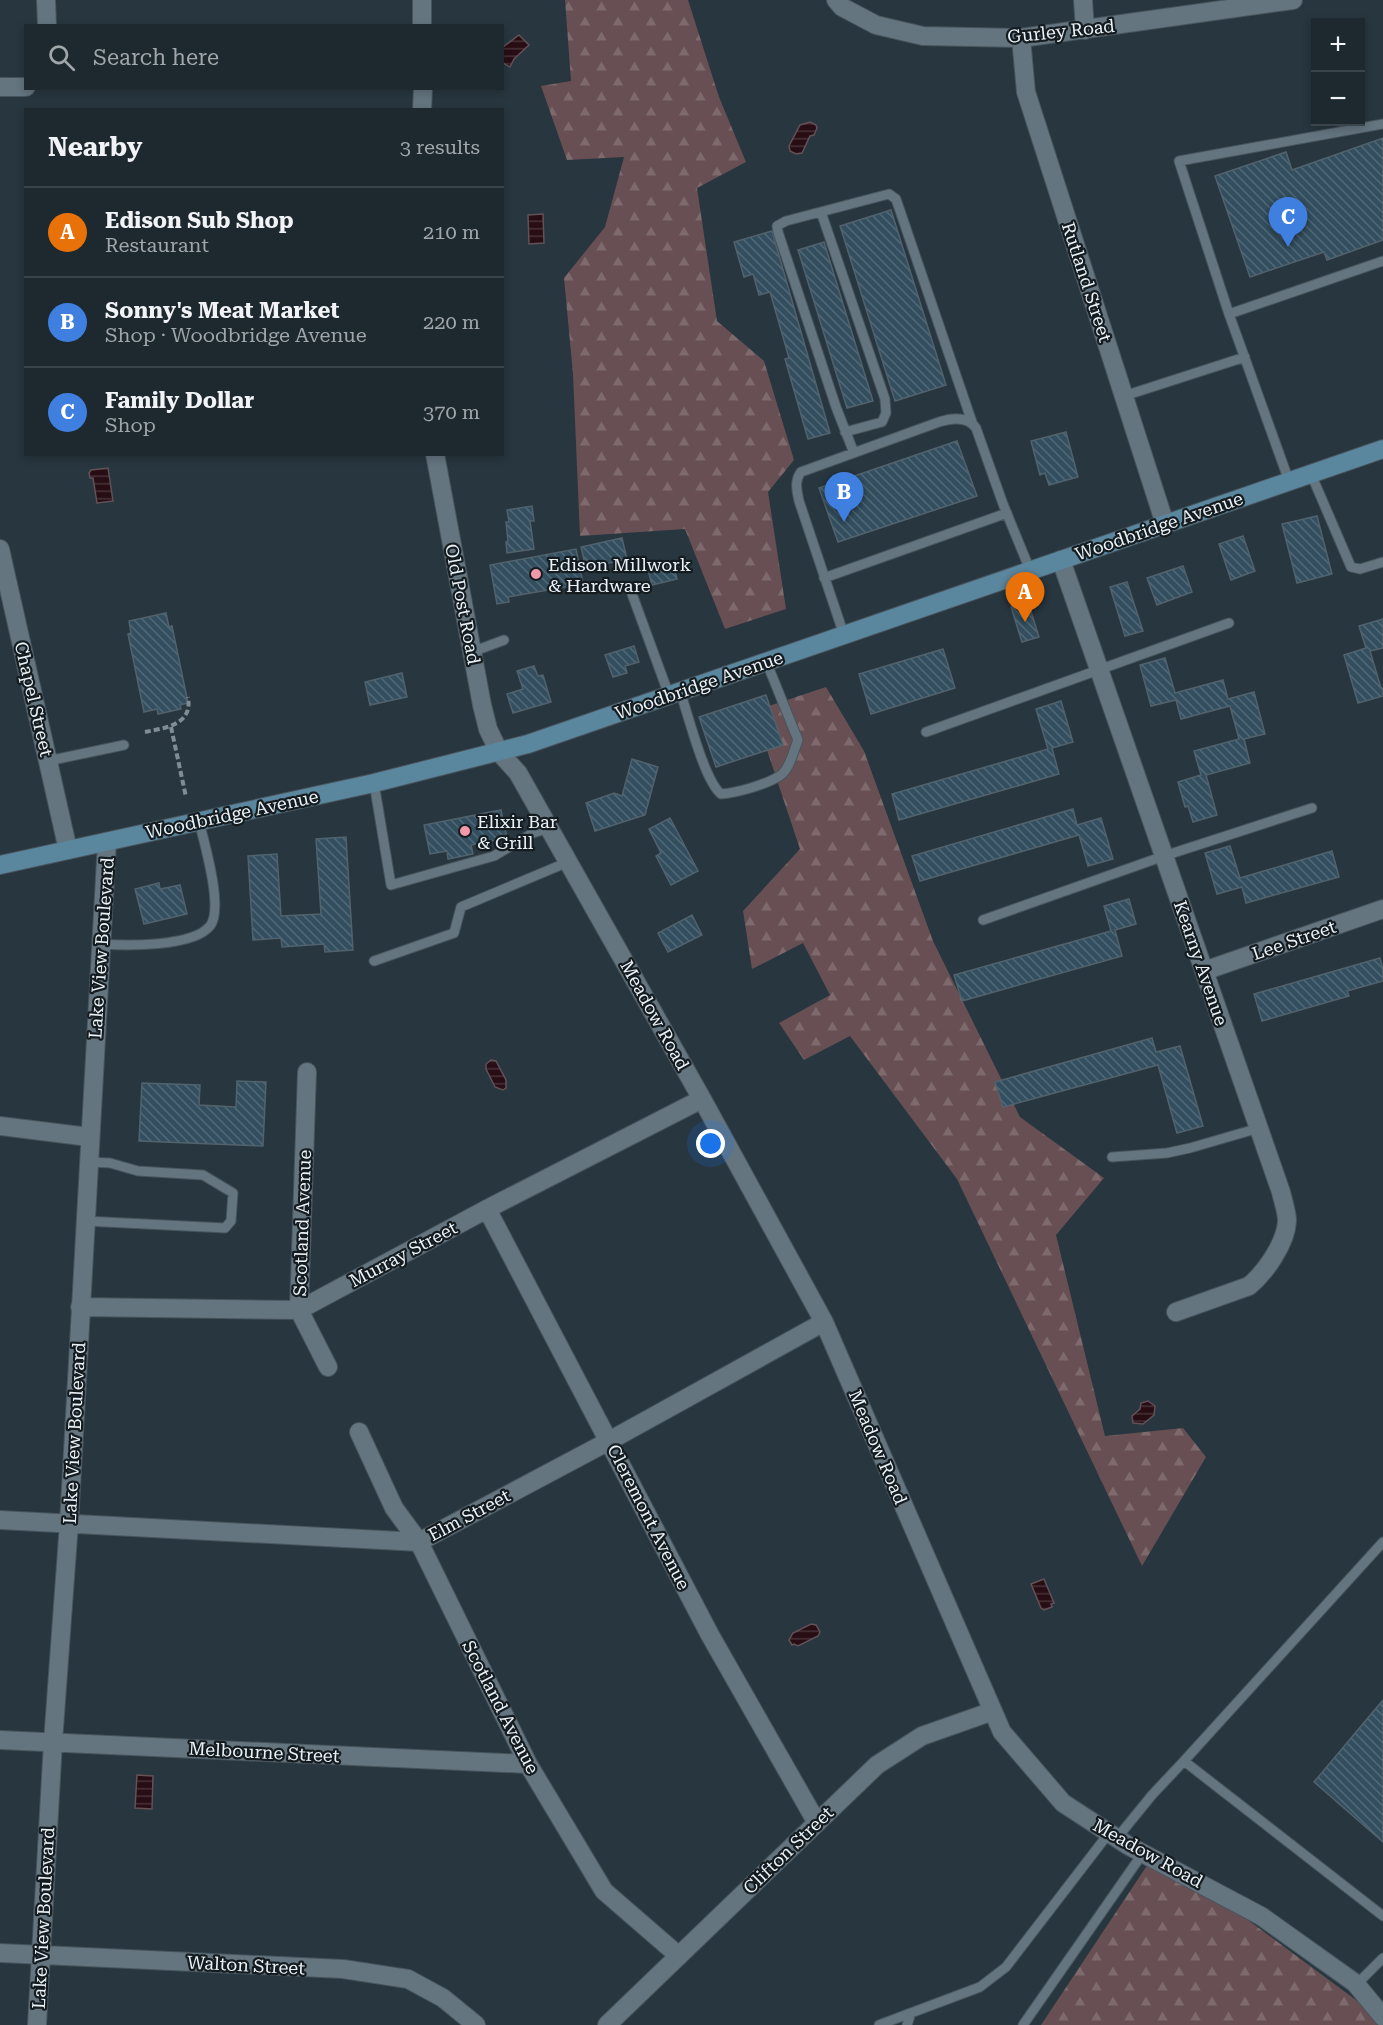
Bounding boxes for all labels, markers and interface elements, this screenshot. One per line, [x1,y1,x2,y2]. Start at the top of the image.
street label: Gurley Road [1006,15,1116,47]
map controls [1311,18,1365,126]
button: + [1311,18,1365,72]
search box [24,24,504,90]
icon: search [45,41,78,74]
text: Search here [93,45,219,70]
button: − [1311,72,1365,126]
text: Nearby [48,132,142,162]
text: 3 results [400,135,480,159]
pin: C [1268,198,1308,247]
text: Edison Sub Shop [105,208,294,233]
street label: Rutland Street [1058,219,1116,345]
text: A [60,220,75,244]
text: 210 m [423,220,480,244]
text: Restaurant [105,233,209,257]
text: Sonny's Meat Market [105,298,339,323]
text: B [60,310,75,334]
text: 220 m [423,310,480,334]
text: Shop · Woodbridge Avenue [105,323,367,347]
text: Family Dollar [105,388,254,413]
text: C [61,400,75,424]
text: 370 m [423,400,480,424]
text: Shop [105,413,156,437]
pin: B [824,472,864,522]
street label: Woodbridge Avenue [1072,487,1246,565]
street label: Old Post Road [441,542,485,666]
place label: Edison Millwork & Hardware [548,554,691,596]
marker: Edison Millwork & Hardware [529,567,543,581]
pin: A [1006,572,1044,622]
street label: Chapel Street [11,639,58,759]
street label: Woodbridge Avenue [612,646,786,724]
street label: Woodbridge Avenue [144,785,320,843]
place label: Elixir Bar & Grill [477,811,557,853]
marker: Elixir Bar & Grill [458,824,472,838]
street label: Lake View Boulevard [84,856,118,1040]
street label: Kearny Avenue [1170,898,1232,1028]
street label: Lee Street [1249,916,1339,964]
street label: Meadow Road [616,956,694,1074]
your location [696,1129,725,1158]
street label: Scotland Avenue [289,1149,315,1297]
street label: Murray Street [346,1217,461,1291]
street label: Lake View Boulevard [59,1341,89,1524]
street label: Meadow Road [844,1387,912,1508]
street label: Cleremont Avenue [603,1441,695,1593]
street label: Elm Street [424,1485,514,1545]
street label: Scotland Avenue [458,1637,544,1777]
street label: Melbourne Street [188,1738,340,1766]
street label: Clifton Street [739,1802,838,1898]
street label: Meadow Road [1089,1814,1207,1892]
street label: Lake View Boulevard [28,1826,58,2009]
street label: Walton Street [186,1951,306,1979]

